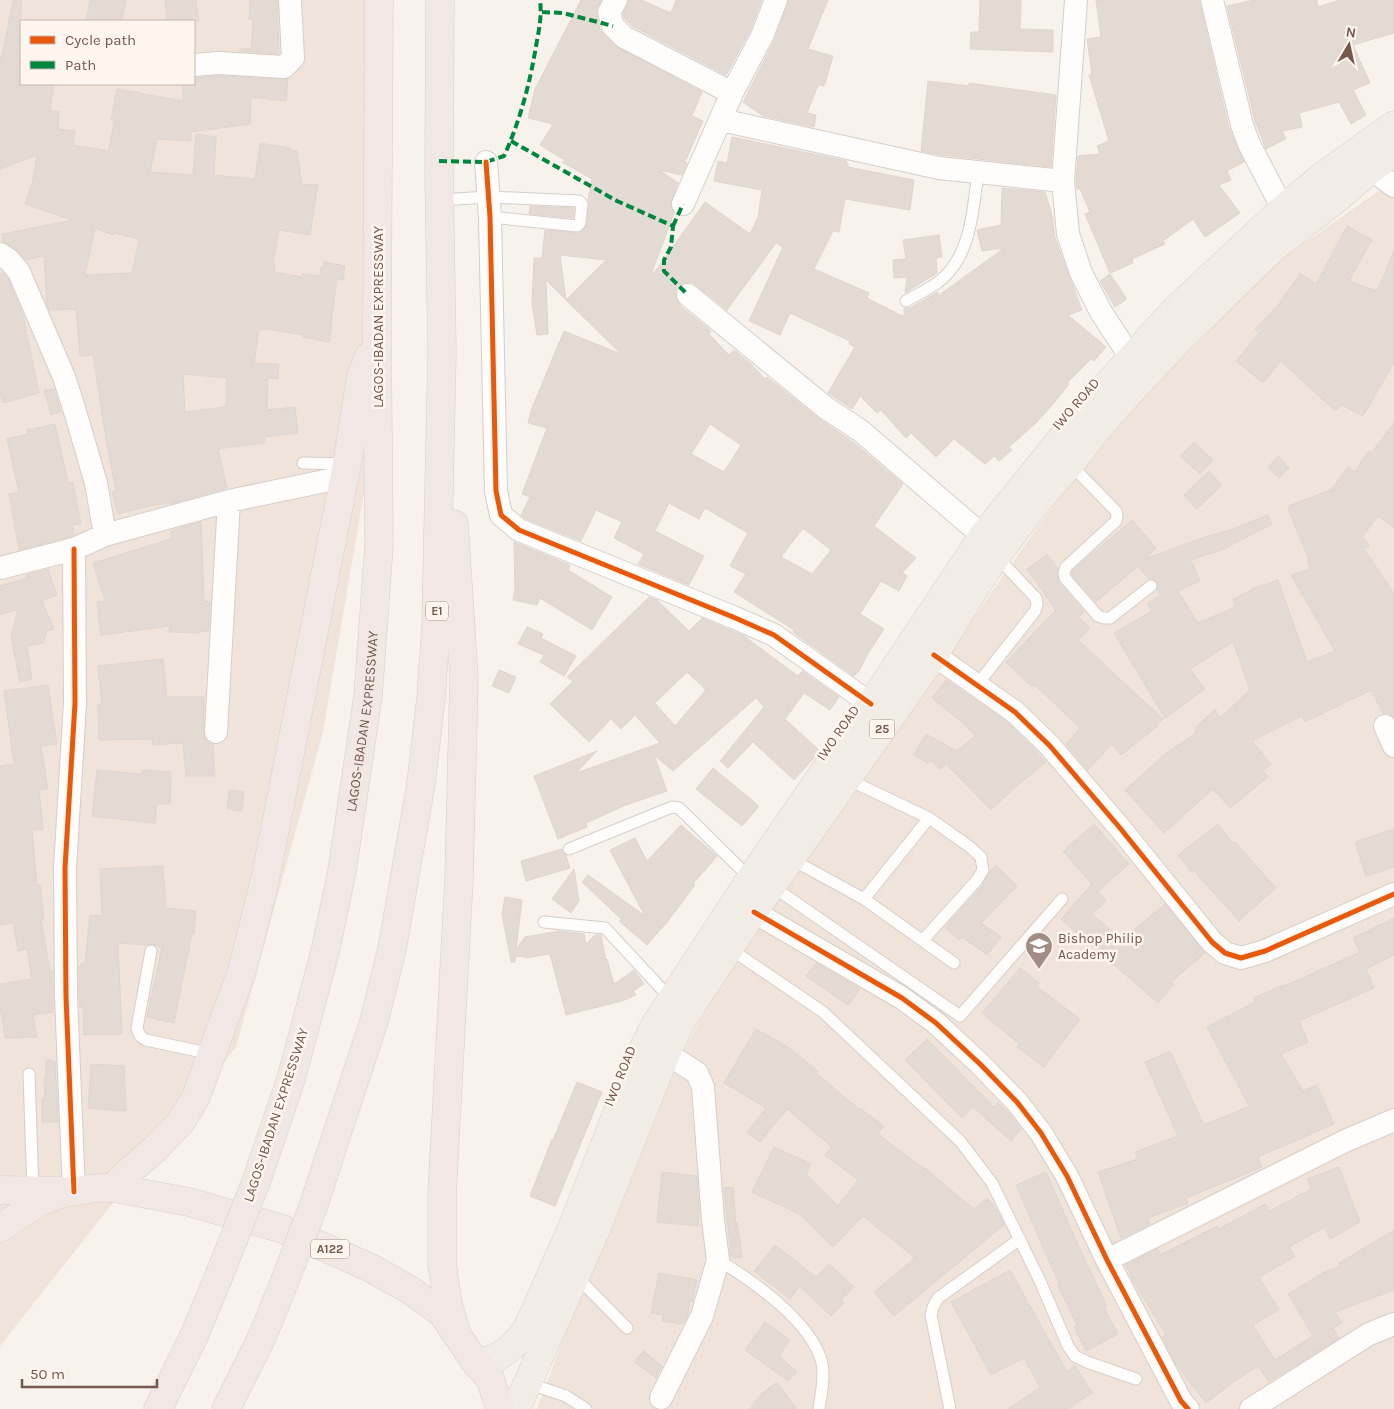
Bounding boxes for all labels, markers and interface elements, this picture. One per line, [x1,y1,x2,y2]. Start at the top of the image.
legend [20,20,195,85]
north arrow [1324,20,1374,70]
text: N [1345,23,1357,42]
text: Cycle path [65,31,136,49]
text: Path [65,56,96,74]
street label: LAGOS-IBADAN EXPRESSWAY [370,226,387,408]
street label: IWO ROAD [1049,374,1103,434]
road number: E1 [426,602,448,620]
street label: LAGOS-IBADAN EXPRESSWAY [342,630,381,813]
street label: IWO ROAD [813,702,863,764]
road number: 25 [870,720,894,739]
place label: Bishop Philip Academy [1058,930,1142,963]
school or university icon: Bishop Philip Academy [1024,931,1054,970]
street label: LAGOS-IBADAN EXPRESSWAY [240,1025,312,1204]
street label: IWO ROAD [600,1043,640,1109]
road number: A122 [311,1240,349,1258]
scale bar [22,1356,158,1388]
text: 50 m [30,1365,65,1383]

